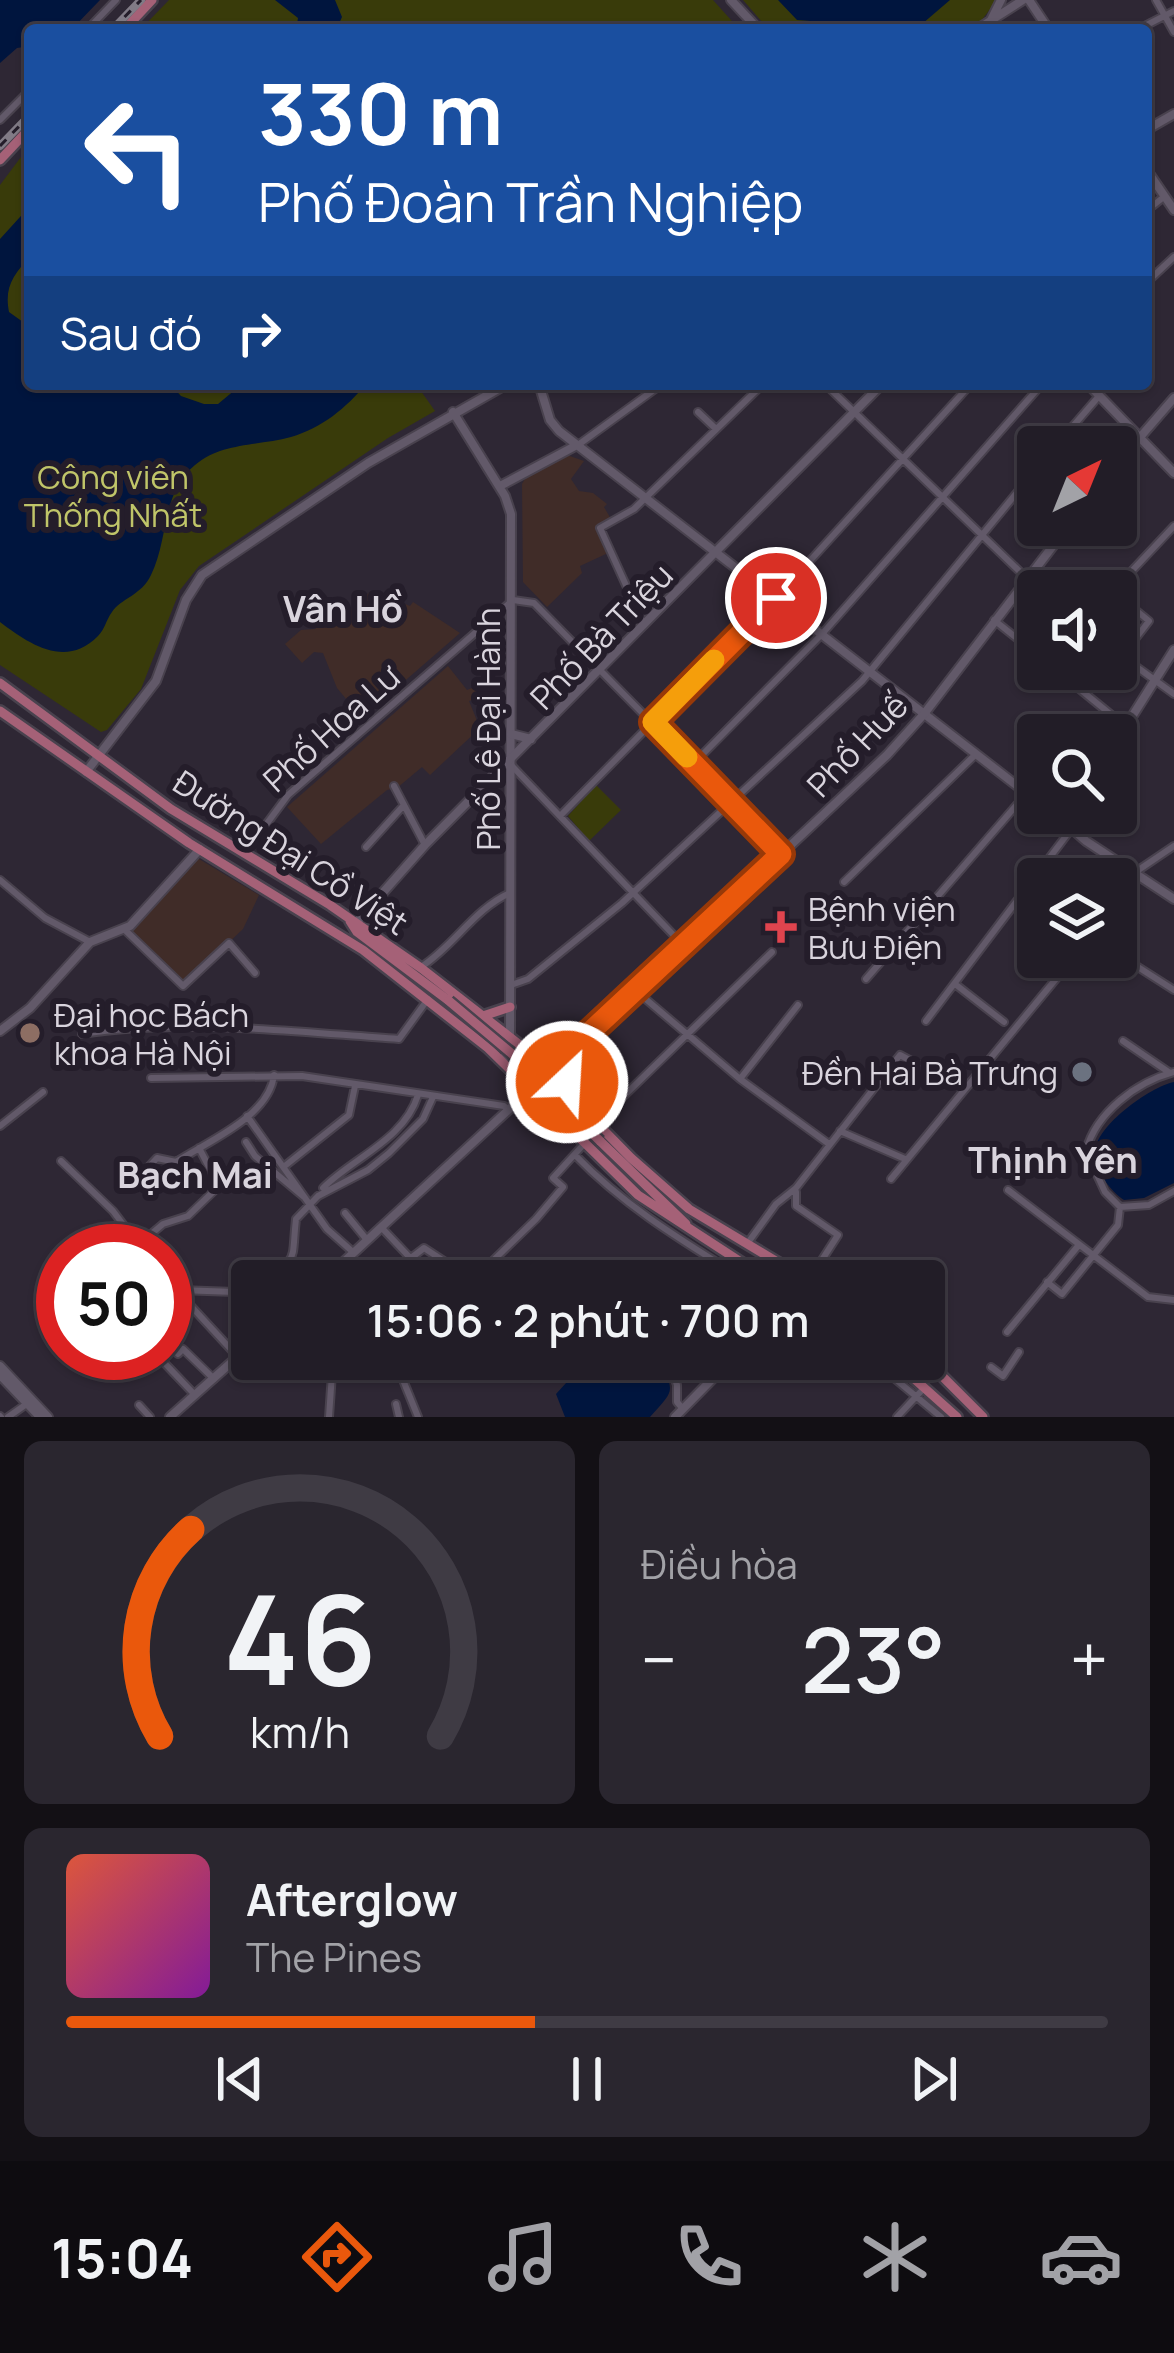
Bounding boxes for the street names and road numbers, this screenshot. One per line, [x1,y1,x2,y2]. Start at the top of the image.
street label: Phố Bà Triệu [520,553,682,719]
street label: Phố Lê Đại Hành [465,607,510,851]
street label: Phố Hoa Lư [253,654,410,801]
street label: Phố Huế [797,684,917,806]
street label: Đường Đại Cồ Việt [165,759,417,945]

